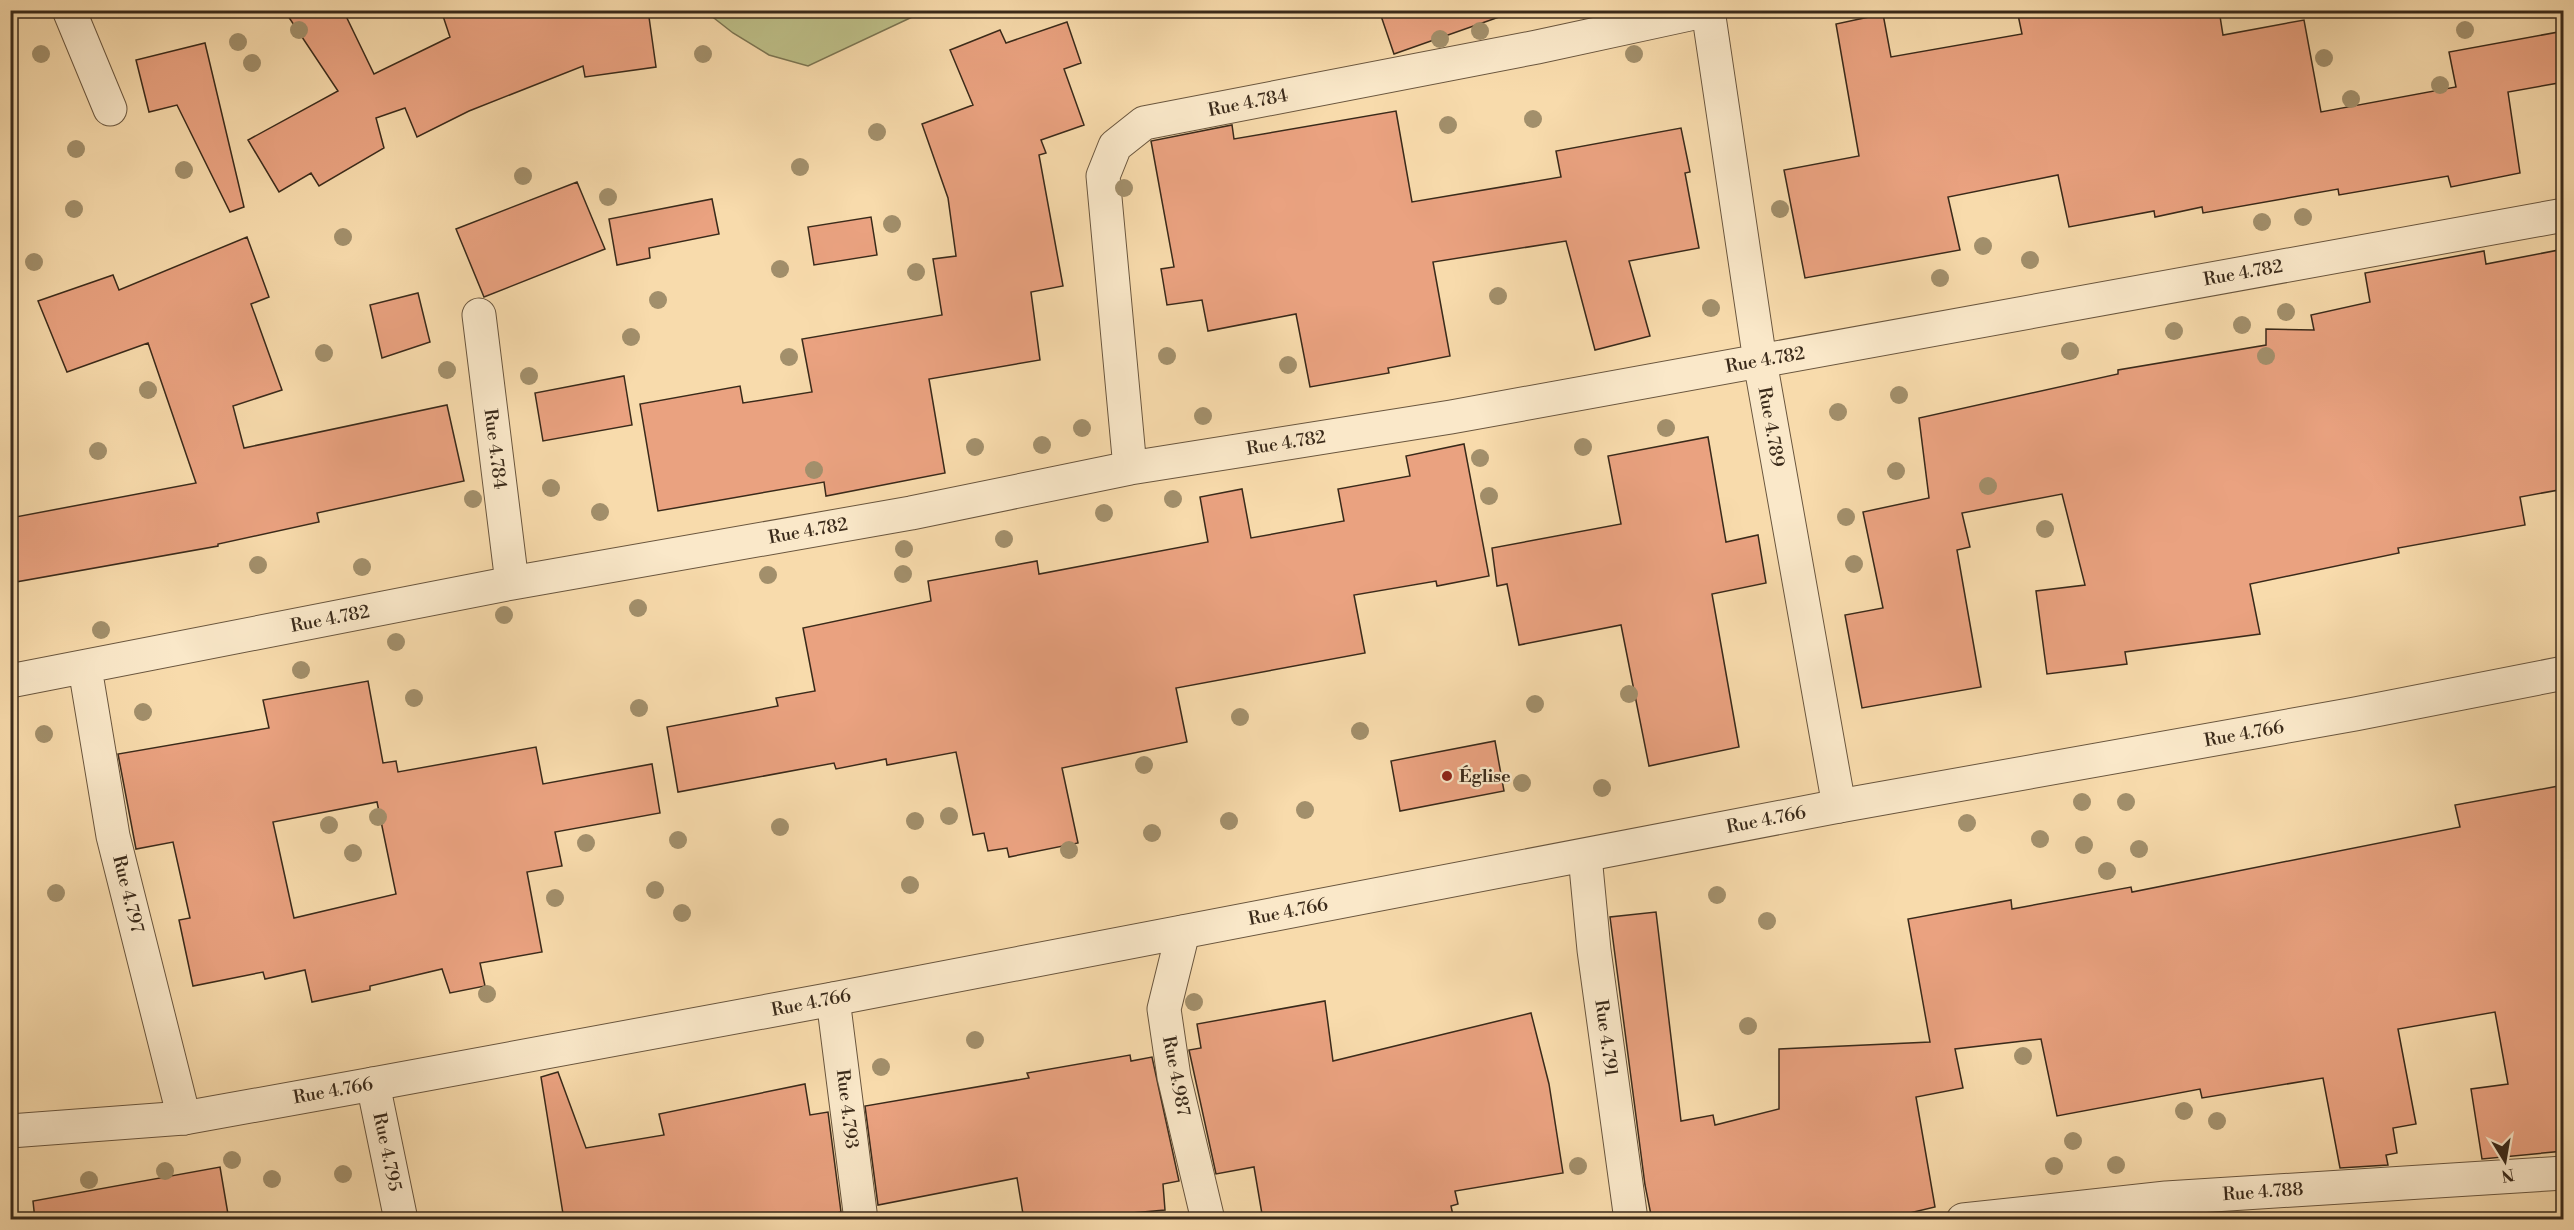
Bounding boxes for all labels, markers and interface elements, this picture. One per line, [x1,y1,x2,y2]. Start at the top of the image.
street label: Rue 4.784 [1206,84,1290,122]
street label: Rue 4.782 [2201,255,2285,291]
street label: Rue 4.782 [1723,342,1807,378]
street label: Rue 4.789 [1753,385,1789,469]
street label: Rue 4.784 [479,407,511,491]
street label: Rue 4.782 [1245,425,1327,461]
street label: Rue 4.782 [766,513,850,549]
street label: Rue 4.782 [288,600,372,638]
street label: Rue 4.766 [2202,716,2286,752]
place label: Église [1459,765,1511,788]
marker: Église [1440,769,1454,783]
street label: Rue 4.766 [1724,801,1808,839]
street label: Rue 4.797 [107,853,149,935]
street label: Rue 4.766 [1246,893,1330,931]
street label: Rue 4.766 [769,984,853,1022]
street label: Rue 4.791 [1589,998,1623,1078]
street label: Rue 4.987 [1157,1034,1195,1118]
street label: Rue 4.793 [831,1068,863,1150]
street label: Rue 4.766 [291,1073,375,1109]
street label: Rue 4.795 [367,1111,407,1194]
north arrow [2475,1131,2535,1191]
text: N [2499,1164,2516,1186]
street label: Rue 4.788 [2222,1178,2304,1206]

